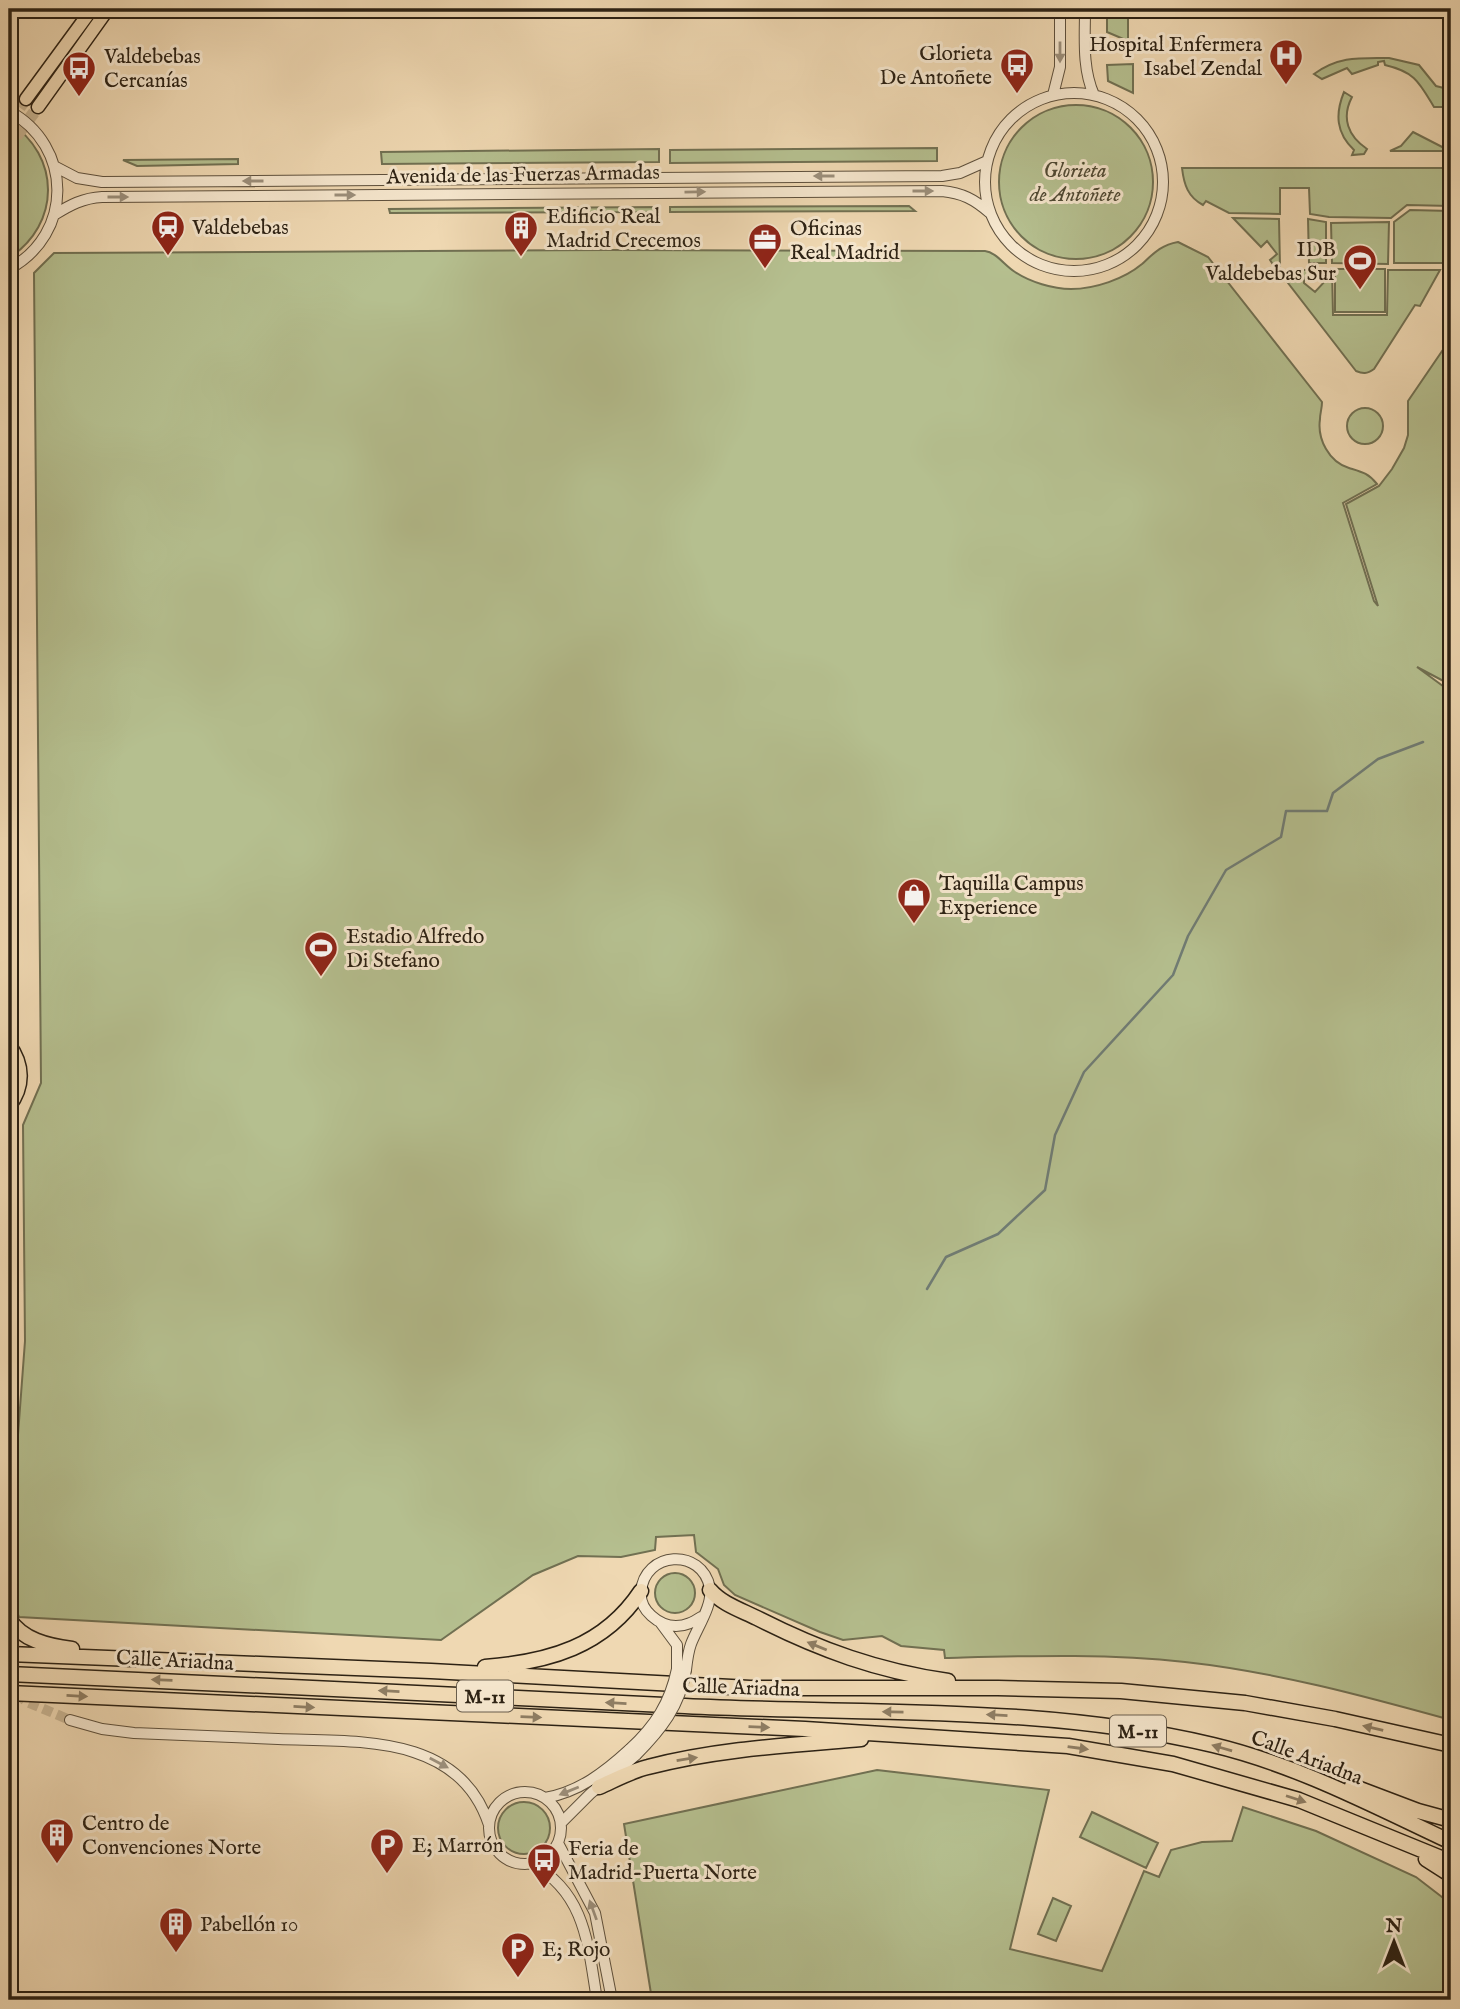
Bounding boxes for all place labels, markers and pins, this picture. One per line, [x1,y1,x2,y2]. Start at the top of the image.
place label: Hospital Enfermera Isabel Zendal [1089,32,1263,83]
hospital icon: Hospital Enfermera Isabel Zendal [1267,37,1305,86]
place label: Glorieta De Antoñete [880,41,993,92]
place label: Valdebebas Cercanías [103,44,201,95]
bus stop icon: Glorieta De Antoñete [998,46,1036,95]
bus stop icon: Valdebebas Cercanías [60,49,98,98]
place label: Edificio Real Madrid Crecemos [546,204,701,255]
station icon: Valdebebas [149,208,187,257]
building icon: Edificio Real Madrid Crecemos [502,209,540,258]
place label: Valdebebas [191,215,289,242]
place label: Oficinas Real Madrid [790,216,900,267]
office icon: Oficinas Real Madrid [746,221,784,270]
place label: IDB Valdebebas Sur [1205,237,1336,288]
sports icon: IDB Valdebebas Sur [1341,242,1379,291]
place label: Taquilla Campus Experience [939,871,1084,922]
shop icon: Taquilla Campus Experience [895,876,933,925]
place label: Estadio Alfredo Di Stefano [346,924,484,975]
sports icon: Estadio Alfredo Di Stefano [302,929,340,978]
place label: Centro de Convenciones Norte [82,1811,262,1862]
building icon: Centro de Convenciones Norte [38,1816,76,1865]
parking icon: E; Marrón [368,1826,406,1875]
place label: E; Marrón [412,1833,504,1860]
place label: Feria de Madrid-Puerta Norte [568,1836,757,1887]
bus stop icon: Feria de Madrid-Puerta Norte [525,1841,563,1890]
building icon: Pabellón 10 [157,1905,195,1954]
place label: Pabellón 10 [200,1912,298,1939]
parking icon: E; Rojo [499,1930,537,1979]
place label: E; Rojo [542,1937,610,1964]

